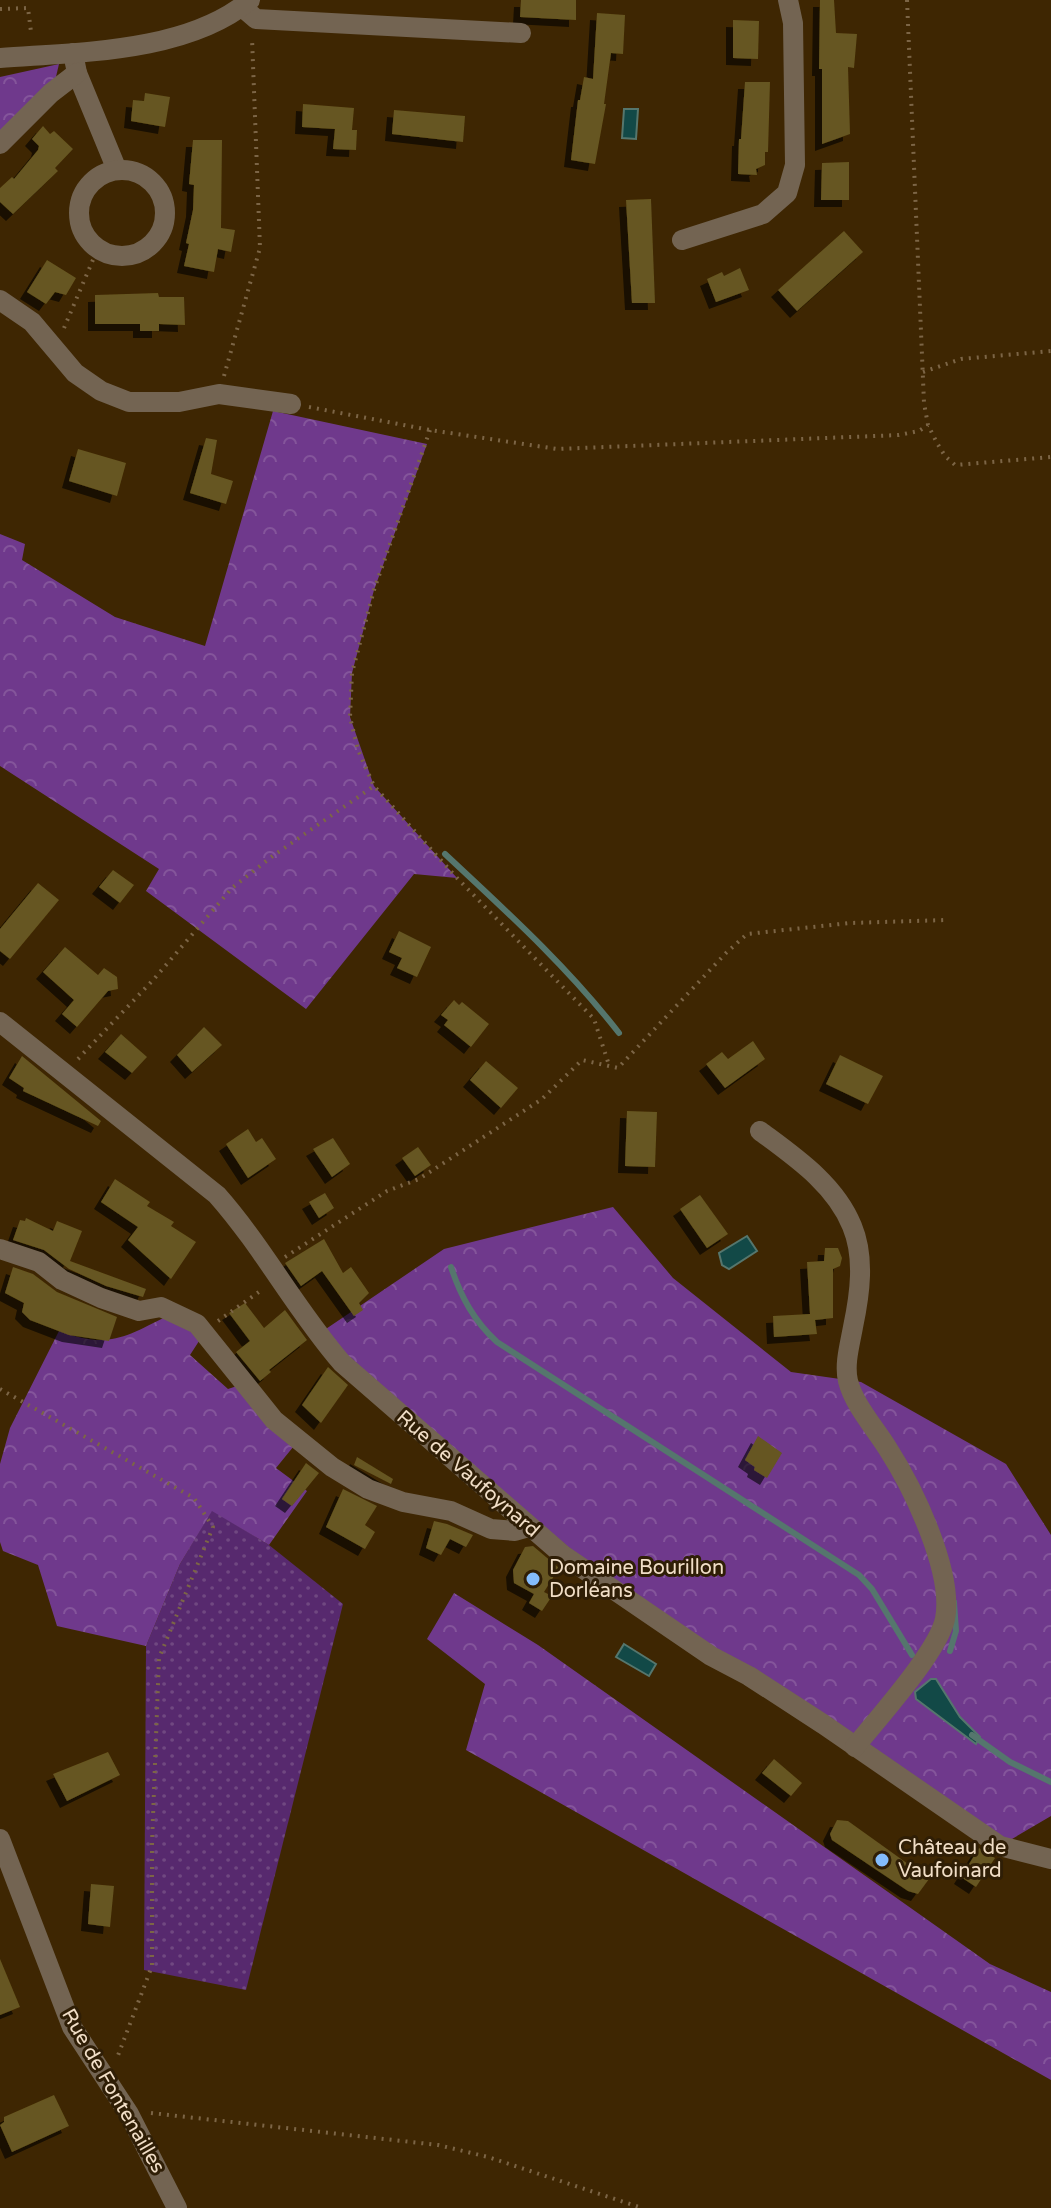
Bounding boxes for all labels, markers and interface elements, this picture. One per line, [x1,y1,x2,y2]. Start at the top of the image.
street label: Rue de Vaufoynard [392,1405,544,1543]
place label: Domaine Bourillon Dorléans [549,1556,724,1603]
marker: Domaine Bourillon Dorléans [524,1570,542,1588]
place label: Château de Vaufoinard [898,1836,1006,1883]
marker: Château de Vaufoinard [873,1851,891,1869]
street label: Rue de Fontenailles [56,2005,170,2177]

